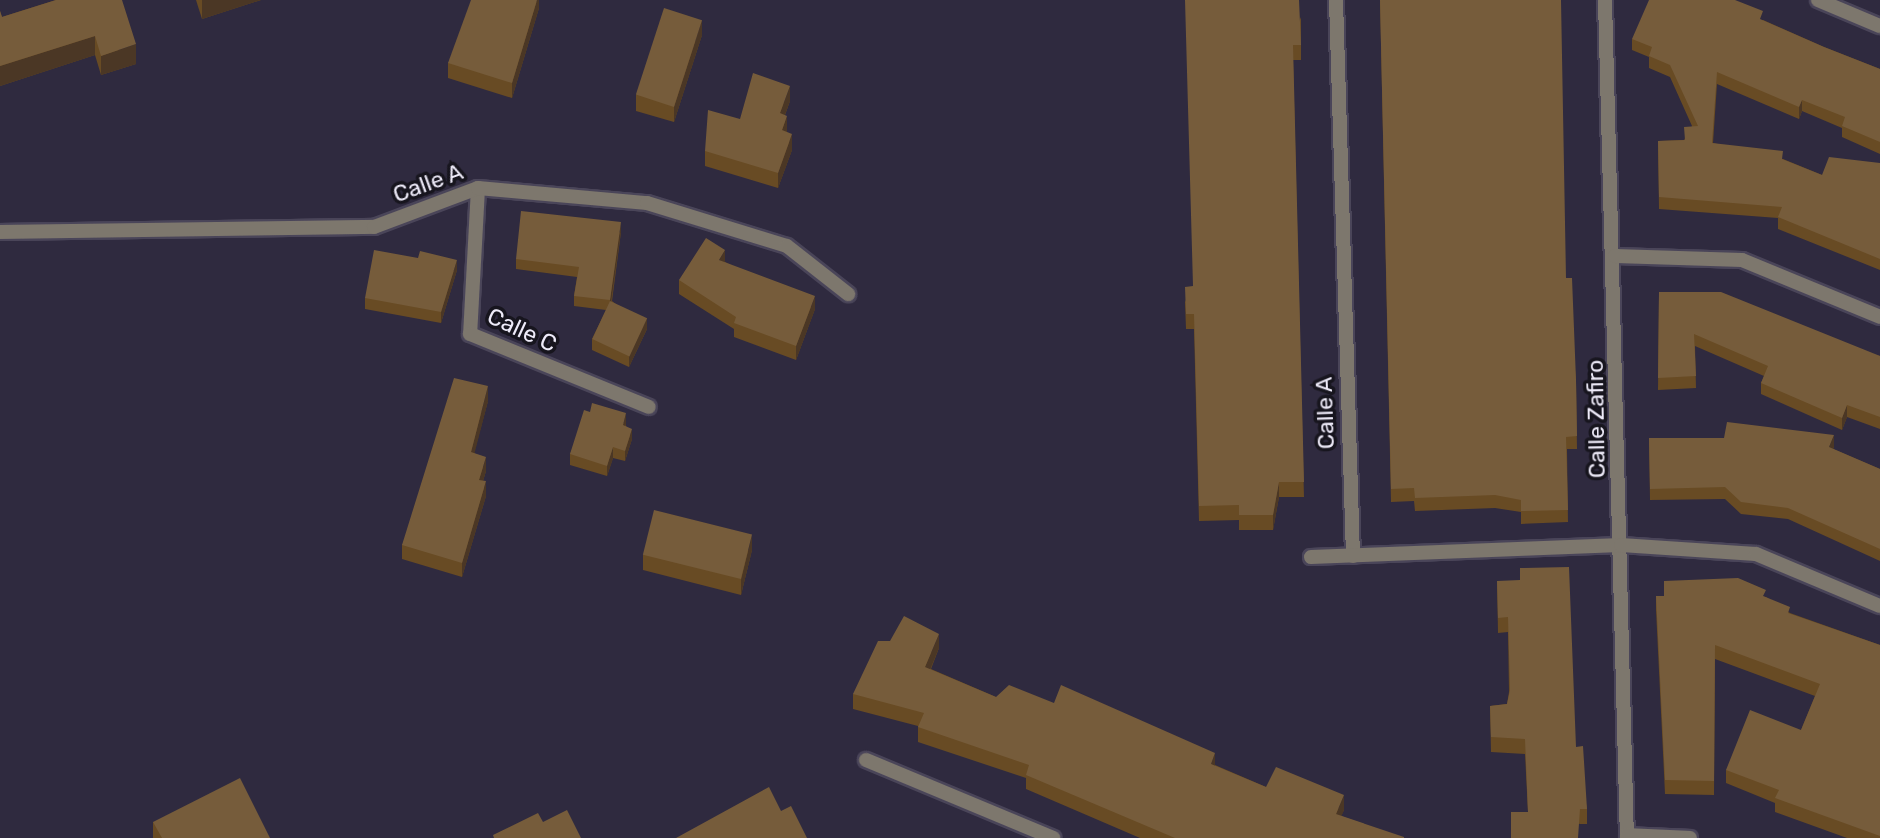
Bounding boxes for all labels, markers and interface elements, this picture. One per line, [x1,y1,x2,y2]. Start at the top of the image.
street label: Calle A [389,158,467,208]
street label: Calle C [483,302,561,358]
street label: Calle Zafiro [1581,360,1611,478]
street label: Calle A [1310,376,1340,450]

